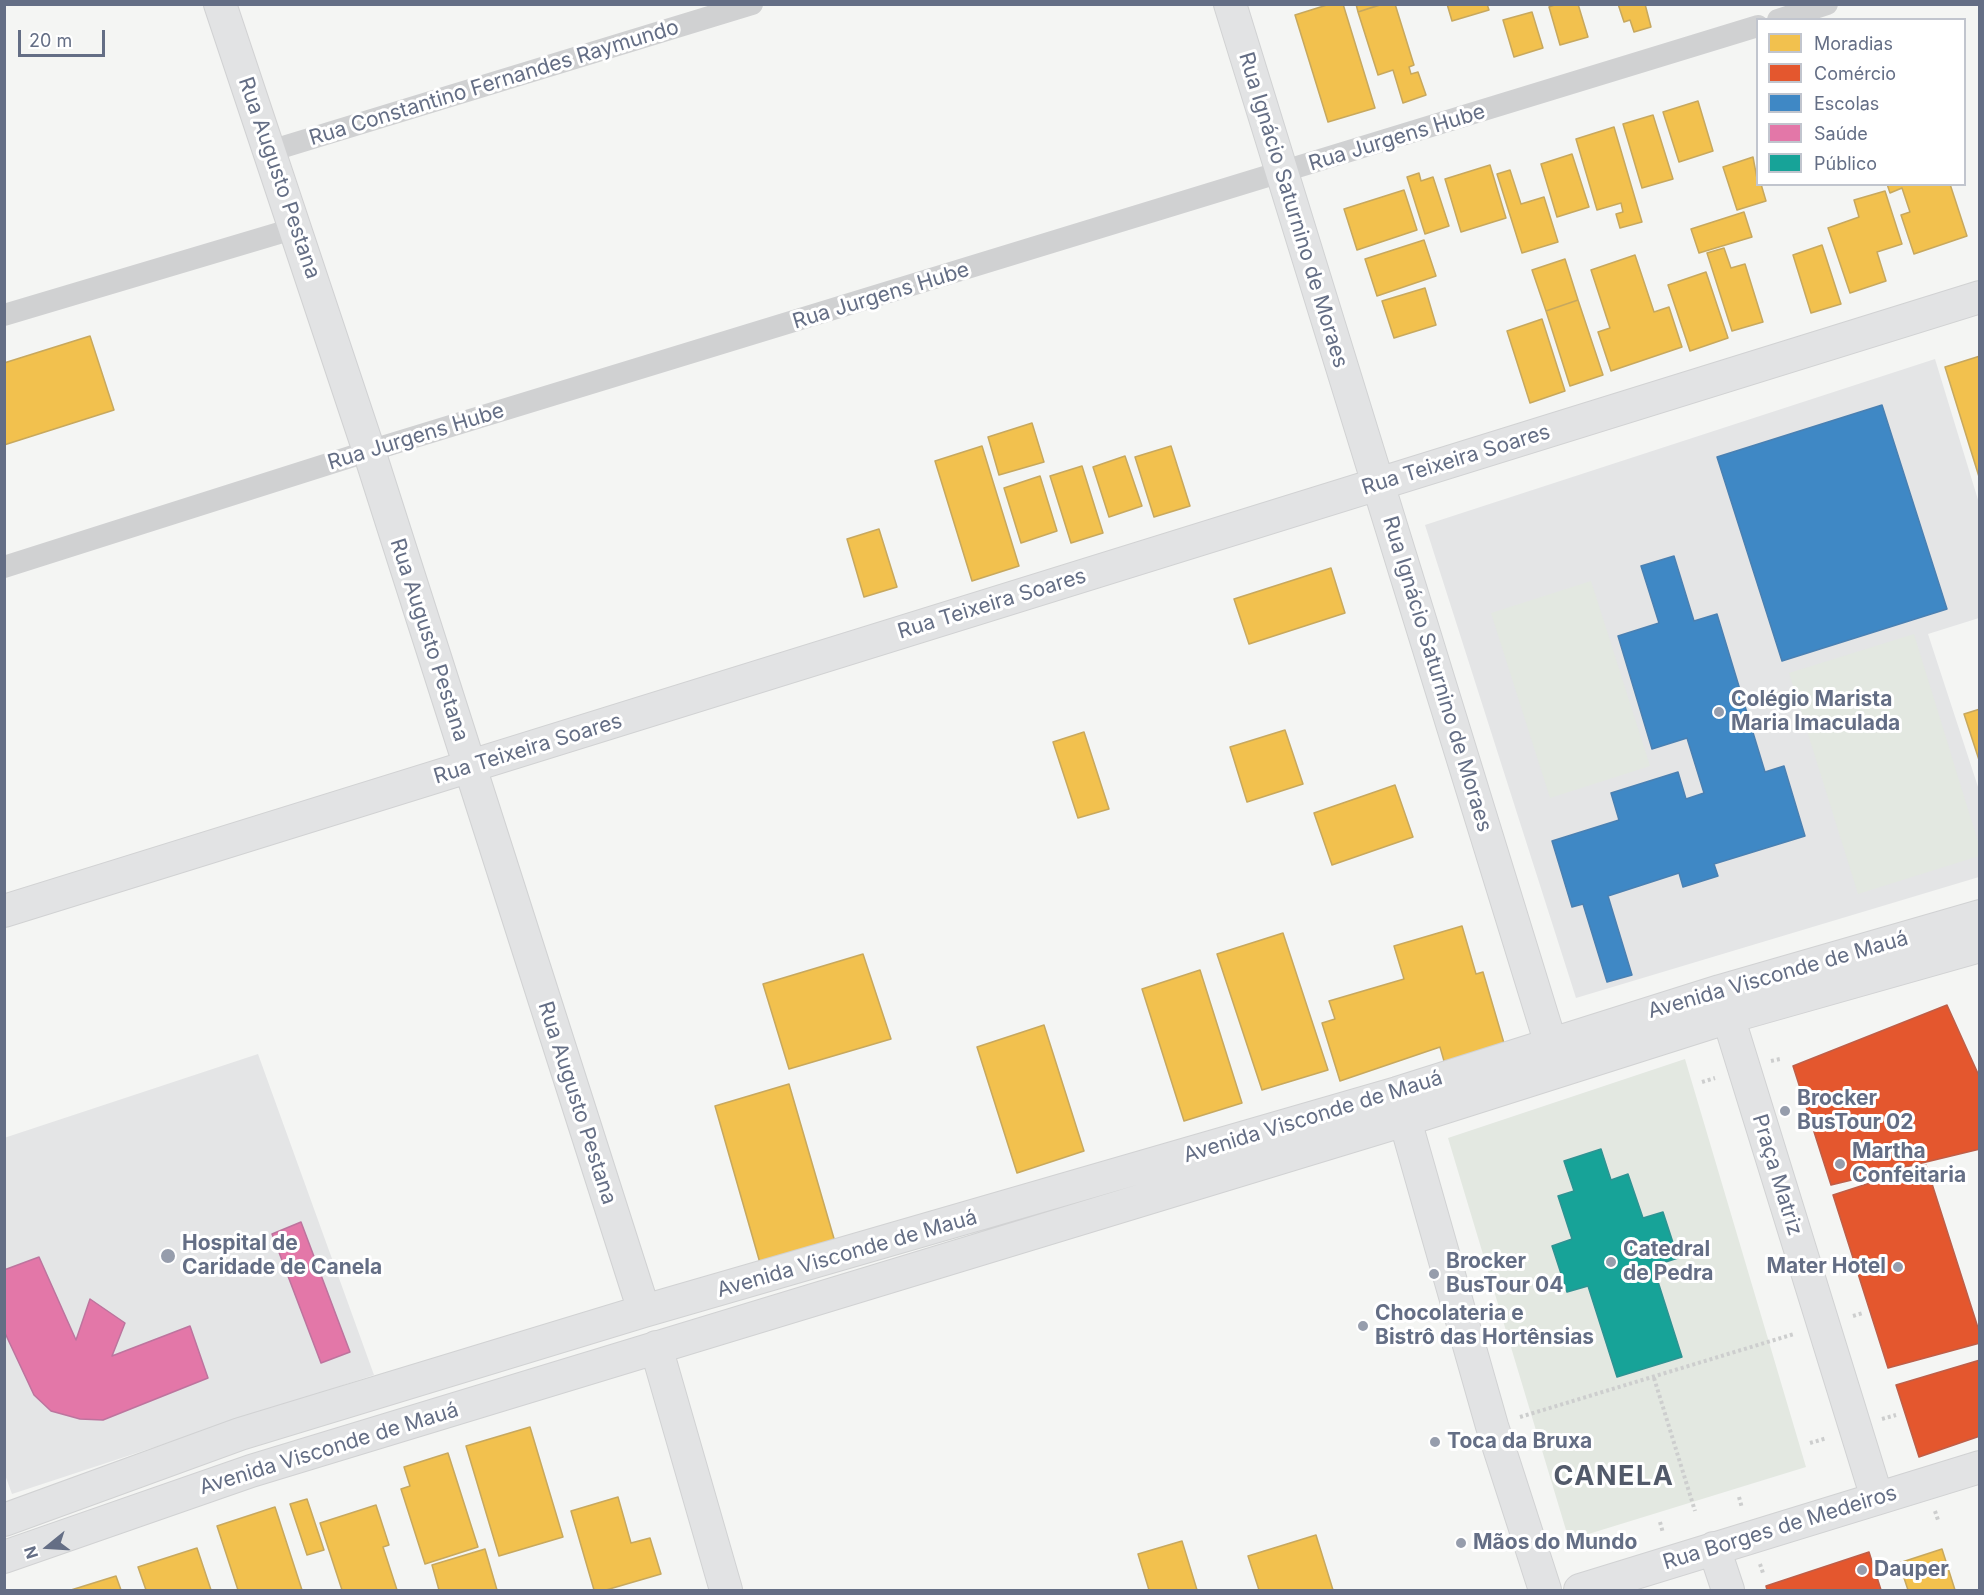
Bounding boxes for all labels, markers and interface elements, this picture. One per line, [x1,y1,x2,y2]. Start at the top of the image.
street label: Rua Constantino Fernandes Raymundo [306,15,682,151]
scale bar [21,18,108,56]
legend [1756,18,1966,186]
text: 20 m [29,30,72,51]
text: Moradias [1814,33,1893,54]
street label: Rua Ignácio Saturnino de Moraes [1233,49,1353,371]
text: Comércio [1814,63,1896,84]
street label: Rua Augusto Pestana [233,74,325,282]
text: Escolas [1814,93,1879,114]
street label: Rua Jurgens Hube [1306,99,1488,177]
text: Saúde [1814,123,1868,144]
text: Público [1814,153,1877,174]
street label: Rua Jurgens Hube [790,257,972,335]
street label: Rua Jurgens Hube [325,398,507,476]
street label: Rua Teixeira Soares [1359,419,1553,501]
street label: Rua Ignácio Saturnino de Moraes [1377,513,1497,835]
street label: Rua Augusto Pestana [384,535,474,745]
street label: Rua Teixeira Soares [895,563,1089,645]
place label: Colégio Marista Maria Imaculada [1731,687,1900,737]
marker: Colégio Marista Maria Imaculada [1712,705,1726,719]
street label: Rua Teixeira Soares [431,708,625,790]
street label: Avenida Visconde de Mauá [1645,926,1911,1024]
street label: Rua Augusto Pestana [532,998,622,1208]
street label: Avenida Visconde de Mauá [1181,1066,1445,1168]
place label: Brocker BusTour 02 [1797,1086,1913,1136]
marker: Brocker BusTour 02 [1778,1104,1792,1118]
street label: Praça Matriz [1747,1111,1807,1239]
place label: Martha Confeitaria [1852,1139,1966,1189]
marker: Martha Confeitaria [1833,1157,1847,1171]
street label: Avenida Visconde de Mauá [714,1205,980,1303]
place label: Hospital de Caridade de Canela [182,1231,382,1281]
place label: Catedral de Pedra [1623,1237,1713,1287]
marker: Hospital de Caridade de Canela [159,1247,177,1265]
place label: Brocker BusTour 04 [1446,1249,1563,1299]
place label: Mater Hotel [1766,1254,1886,1280]
marker: Catedral de Pedra [1604,1255,1618,1269]
marker: Mater Hotel [1891,1260,1905,1274]
marker: Brocker BusTour 04 [1427,1267,1441,1281]
place label: Chocolateria e Bistrô das Hortênsias [1375,1301,1594,1351]
marker: Chocolateria e Bistrô das Hortênsias [1356,1319,1370,1333]
street label: Avenida Visconde de Mauá [197,1398,461,1500]
place label: Toca da Bruxa [1447,1429,1592,1455]
marker: Toca da Bruxa [1428,1435,1442,1449]
district label: CANELA [1554,1461,1674,1493]
street label: Rua Borges de Medeiros [1660,1480,1900,1576]
north arrow [18,1517,78,1577]
place label: Mãos do Mundo [1473,1530,1637,1556]
marker: Mãos do Mundo [1454,1536,1468,1550]
text: N [19,1544,42,1561]
place label: Dauper [1874,1557,1949,1583]
marker: Dauper [1855,1563,1869,1577]

